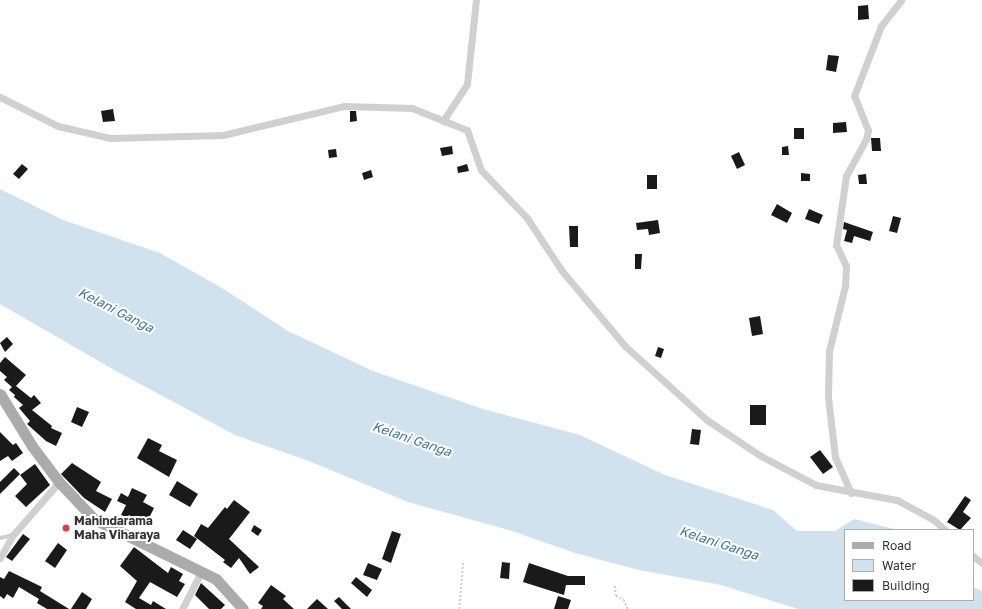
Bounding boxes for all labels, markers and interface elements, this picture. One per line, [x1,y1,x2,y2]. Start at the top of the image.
water label: Kelani Ganga [76,284,156,336]
water label: Kelani Ganga [371,418,453,460]
place label: Mahindarama Maha Viharaya [74,514,160,542]
marker: Mahindarama Maha Viharaya [61,523,71,533]
water label: Kelani Ganga [677,523,761,563]
legend [844,529,974,601]
text: Road [882,538,911,553]
text: Water [882,558,916,573]
text: Building [882,578,930,593]

